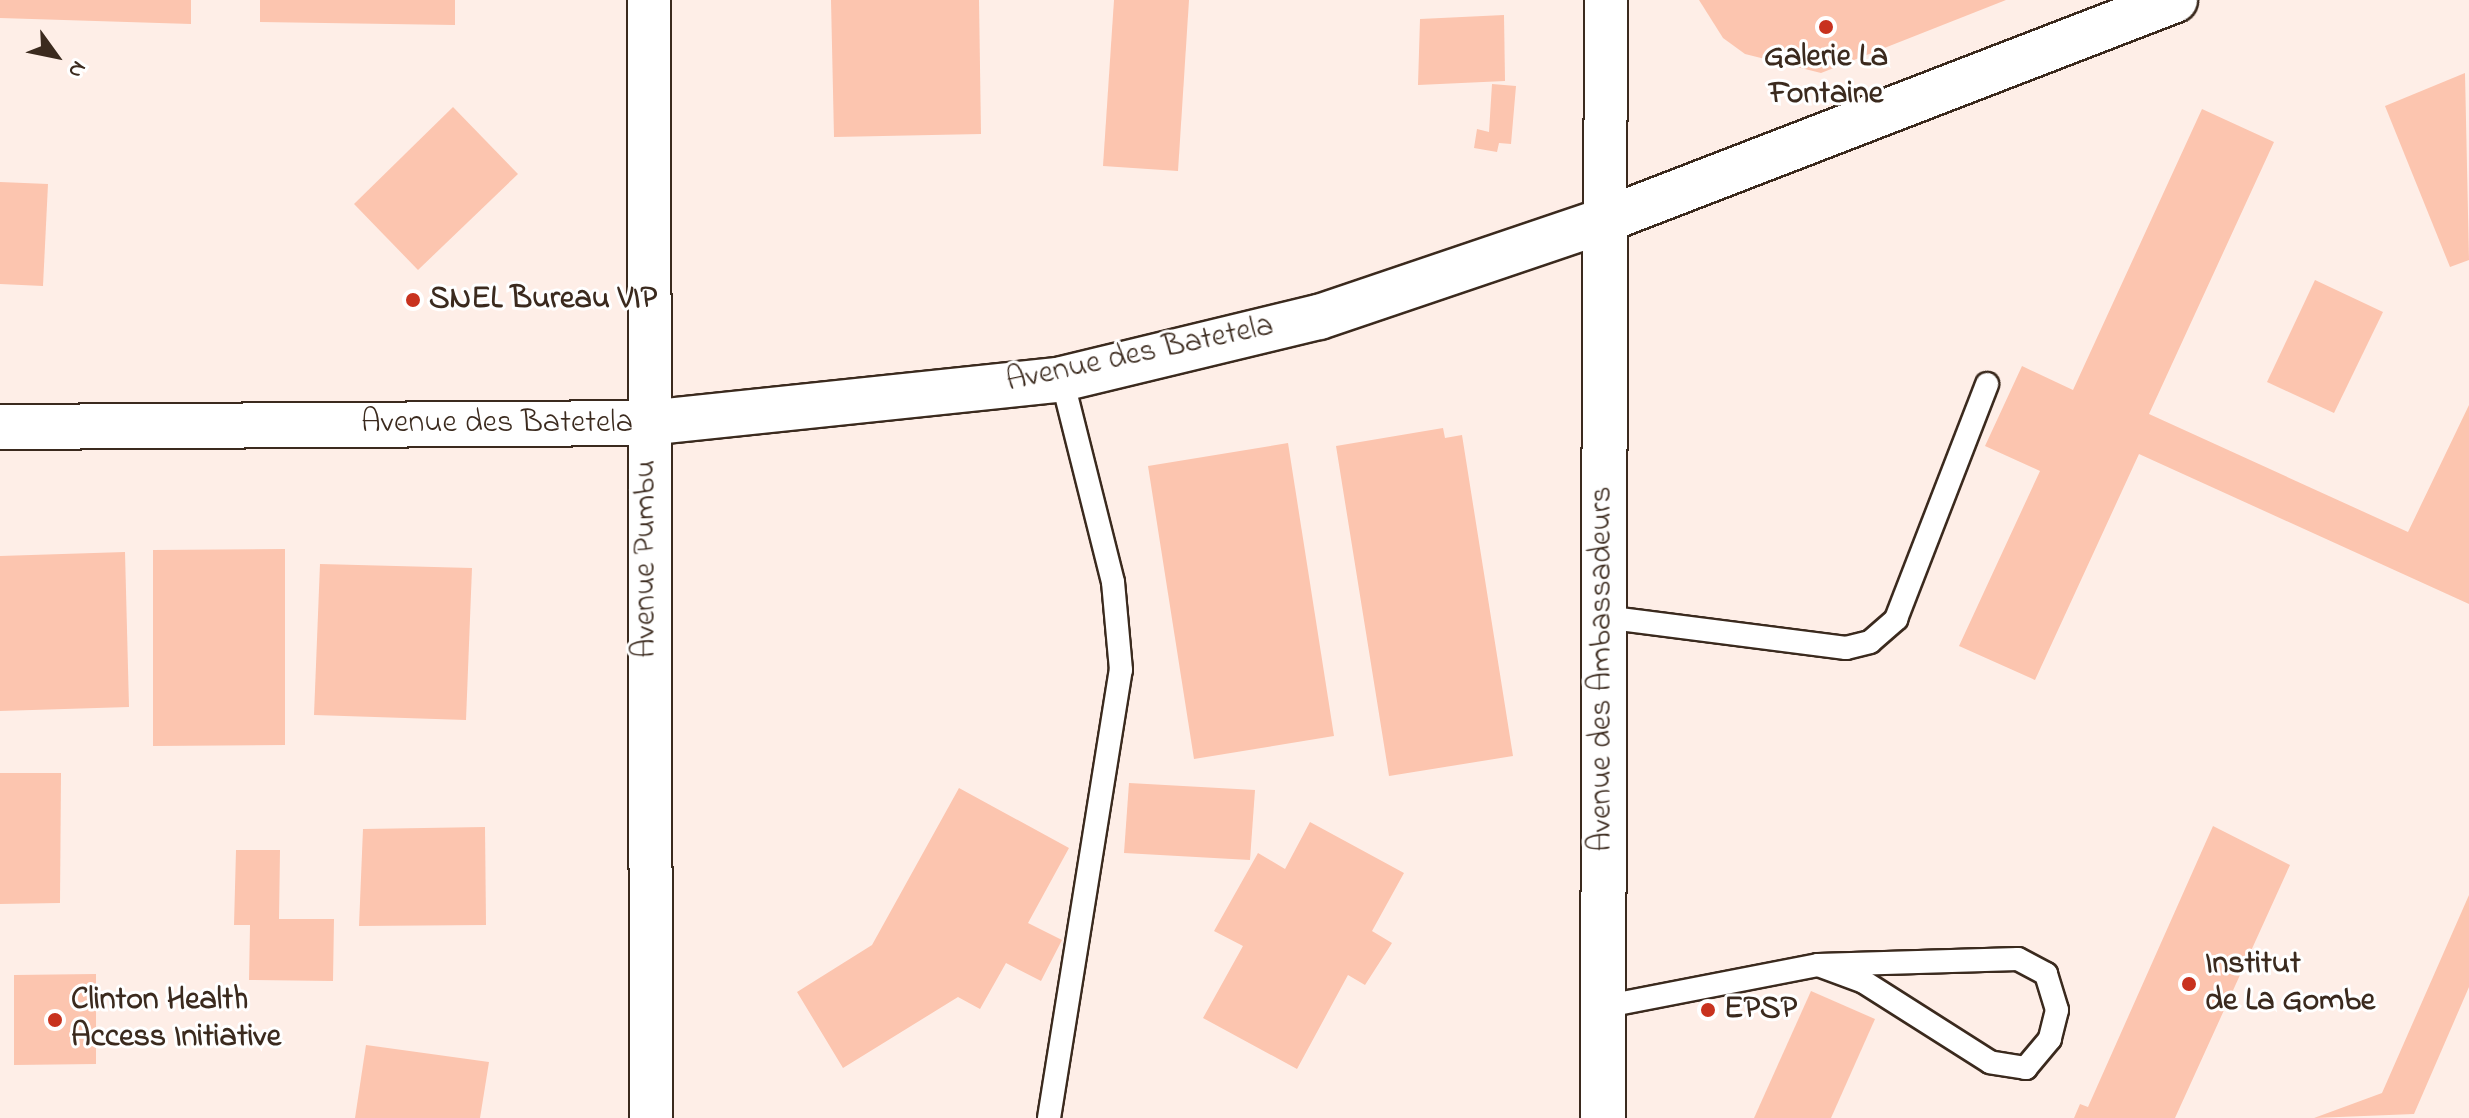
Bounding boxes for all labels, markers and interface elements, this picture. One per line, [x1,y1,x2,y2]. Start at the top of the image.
north arrow [16,16,96,96]
marker: Galerie La Fontaine [1817,18,1835,36]
place label: Galerie La Fontaine [1764,40,1888,115]
text: N [59,54,94,84]
place label: SNEL Bureau VIP [429,281,657,319]
marker: SNEL Bureau VIP [404,291,422,309]
street label: Avenue des Batetela [1003,308,1277,402]
street label: Avenue des Batetela [361,405,633,443]
street label: Avenue Pumbu [628,460,666,658]
street label: Avenue des Ambassadeurs [1584,486,1622,852]
place label: Institut de La Gombe [2205,947,2375,1022]
marker: Institut de La Gombe [2180,975,2198,993]
place label: Clinton Health Access Initiative [71,983,281,1058]
place label: EPSP [1724,991,1797,1029]
marker: EPSP [1699,1001,1717,1019]
marker: Clinton Health Access Initiative [46,1011,64,1029]

